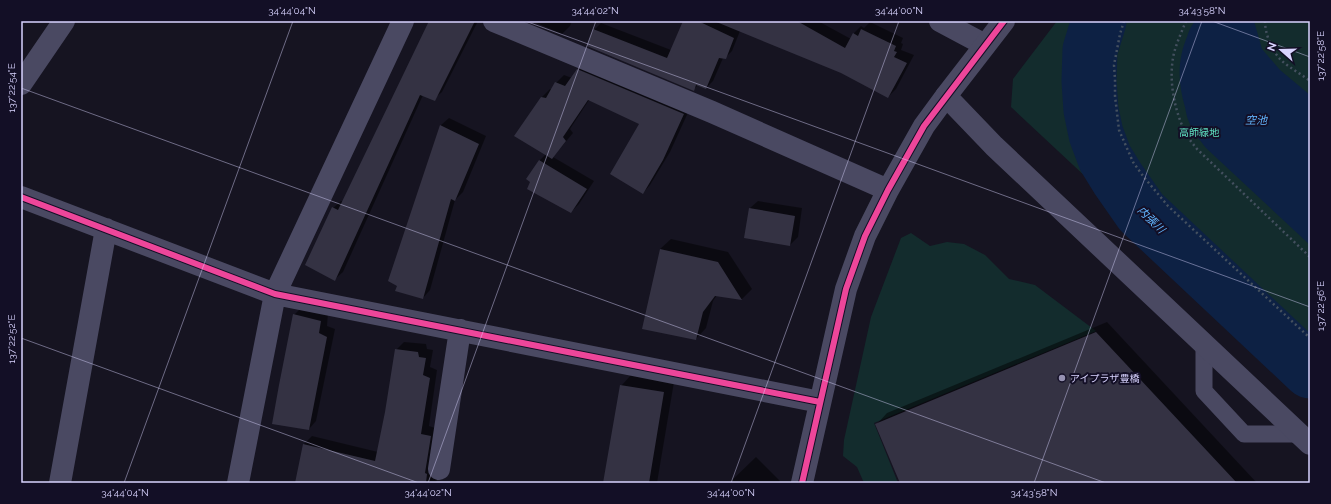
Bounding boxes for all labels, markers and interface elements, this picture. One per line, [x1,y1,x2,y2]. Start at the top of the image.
text: 34°44'04"N [268,5,316,16]
text: 34°44'02"N [571,5,619,16]
text: 34°44'00"N [875,5,923,16]
text: 34°43'58"N [1178,5,1226,16]
north arrow [1261,30,1301,70]
text: 137°22'58"E [1315,31,1326,81]
text: N [1265,41,1280,53]
text: 137°22'54"E [6,63,17,113]
water label: 空池 [1245,114,1268,127]
park label: 高師緑地 [1179,127,1220,138]
water label: 内張川 [1135,204,1168,237]
text: 137°22'56"E [1315,281,1326,331]
text: 137°22'52"E [6,314,17,364]
marker: アイプラザ豊橋 [1057,373,1067,383]
place label: アイプラザ豊橋 [1070,373,1140,384]
text: 34°44'04"N [101,487,149,498]
text: 34°44'02"N [404,487,452,498]
text: 34°44'00"N [707,487,755,498]
text: 34°43'58"N [1010,487,1058,498]

